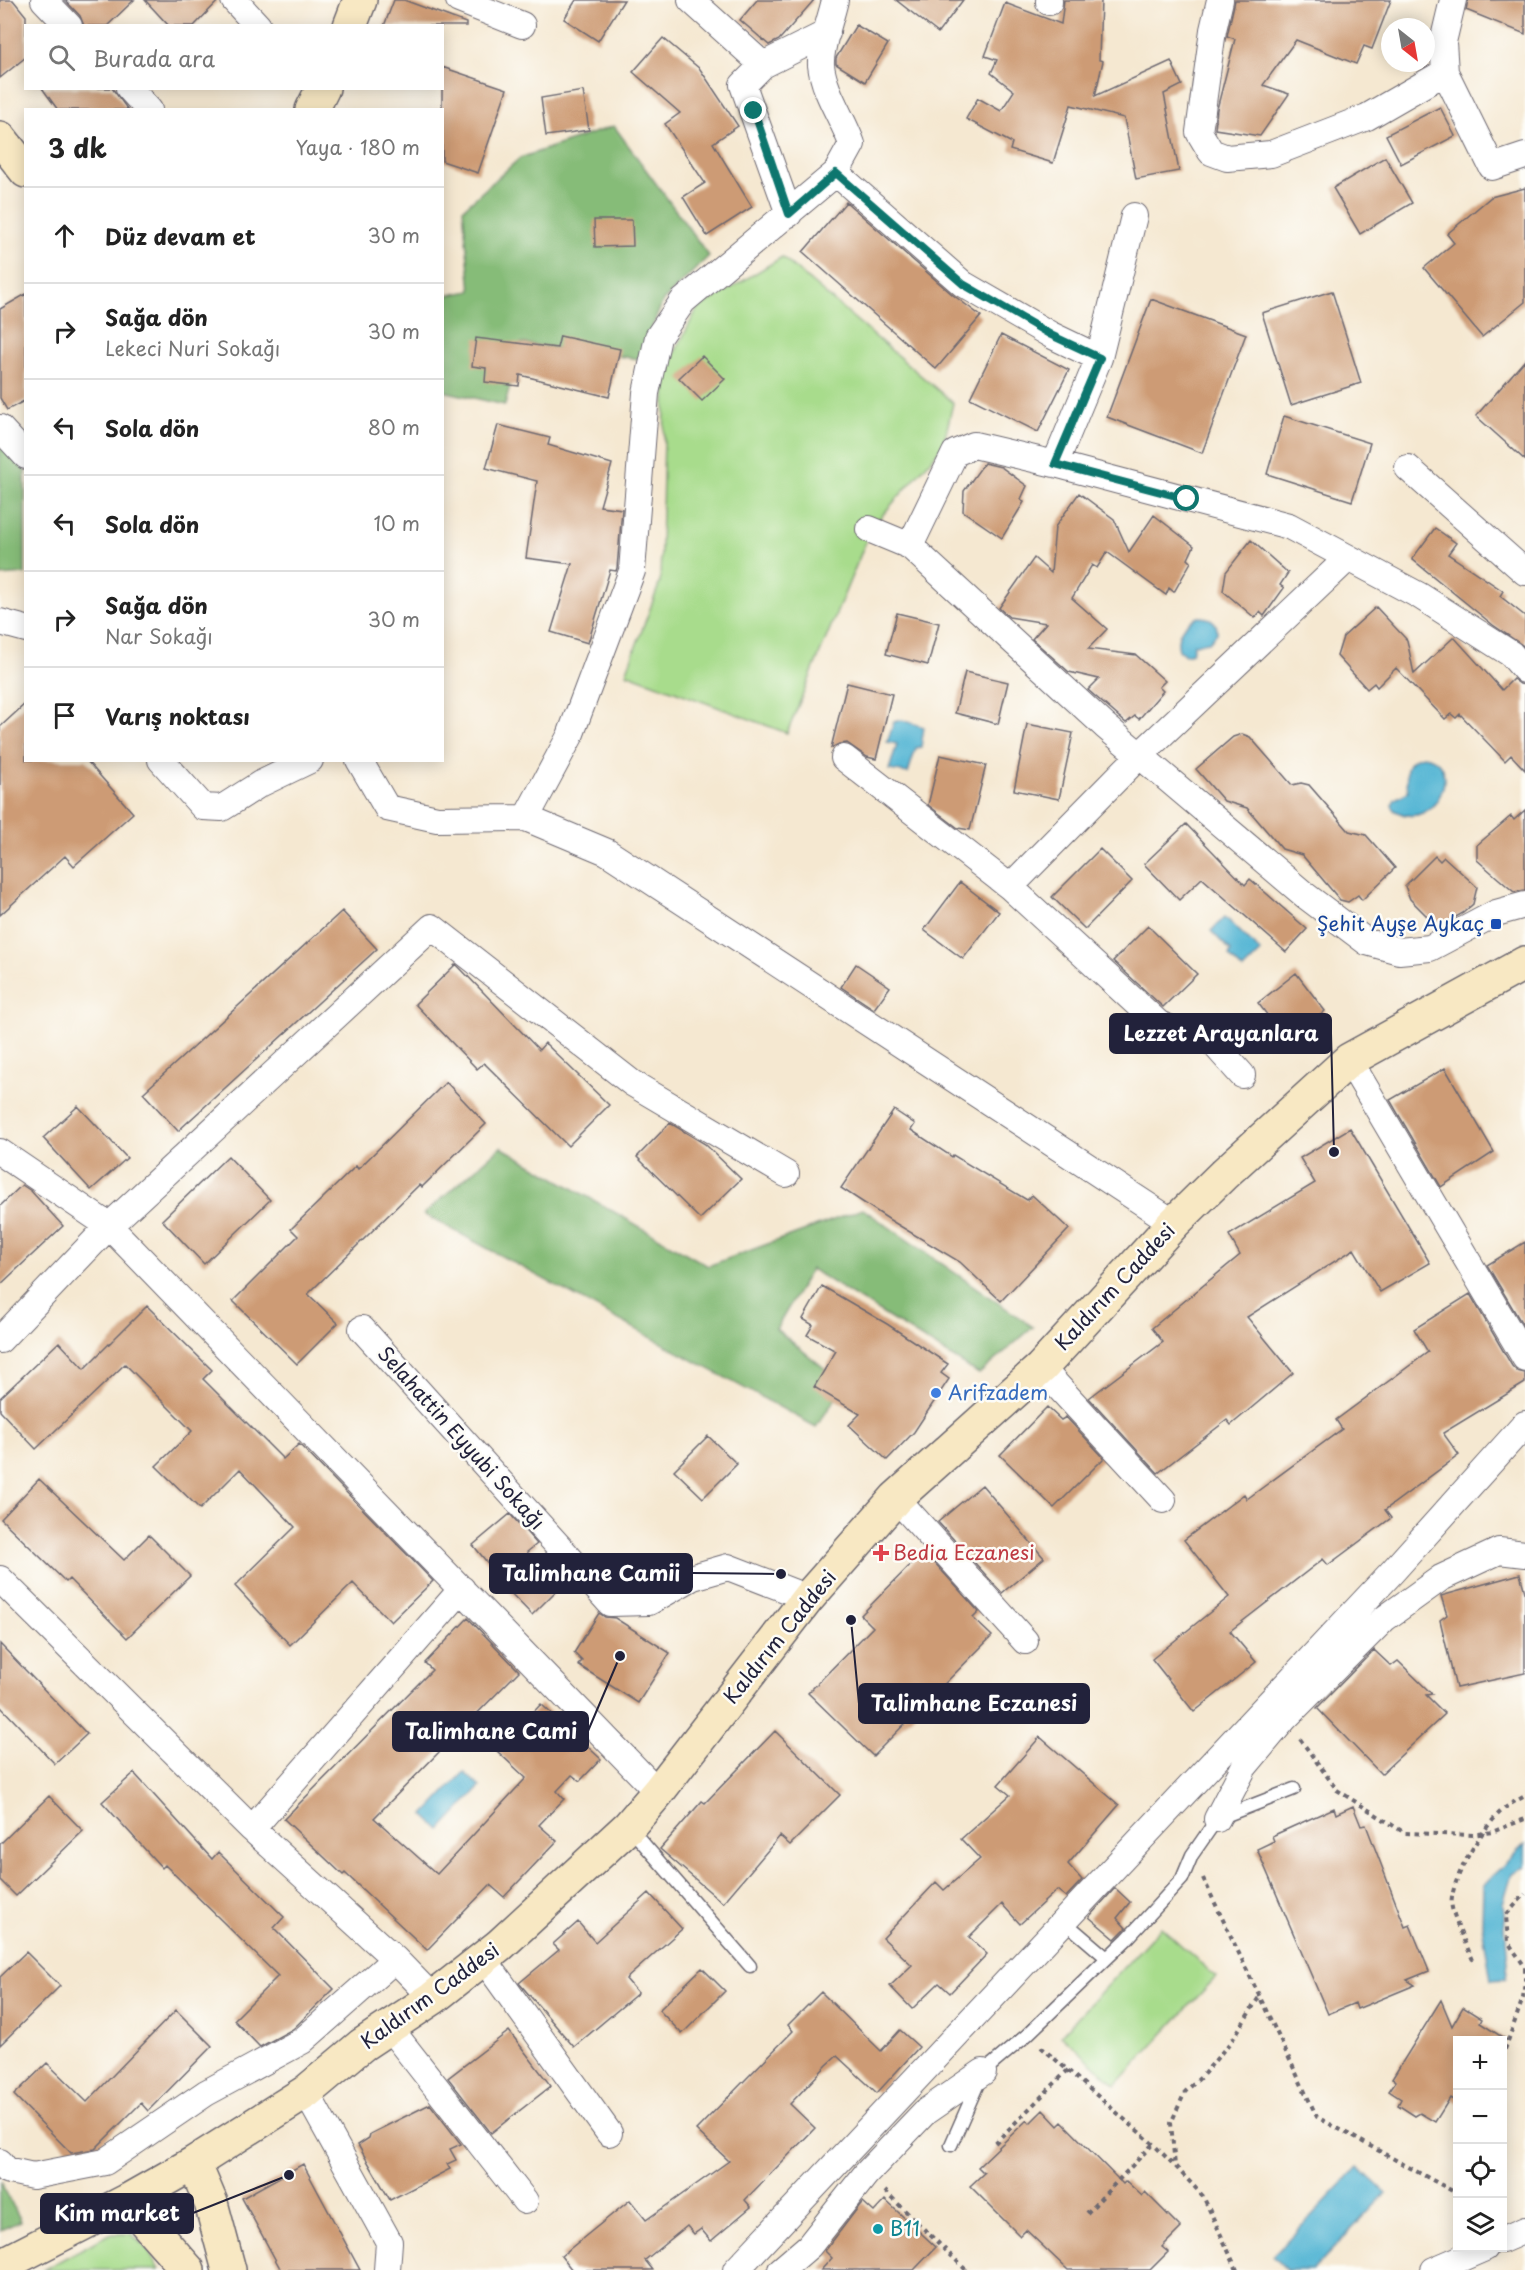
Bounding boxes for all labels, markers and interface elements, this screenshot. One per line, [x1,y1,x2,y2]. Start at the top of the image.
north arrow [1381,18,1435,72]
search box [24,24,444,90]
icon: search [45,41,78,74]
text: Burada ara [93,41,215,74]
route end [740,97,766,123]
text: 3 dk [48,128,107,167]
text: Yaya · 180 m [295,132,420,162]
icon: ahead [48,219,81,252]
text: Düz devam et [105,219,256,252]
text: 30 m [367,220,420,250]
text: Sağa dön [105,300,208,333]
icon: right [48,315,81,348]
text: 30 m [367,316,420,346]
text: Lekeci Nuri Sokağı [105,333,280,363]
icon: left [48,411,81,444]
text: Sola dön [105,411,199,444]
text: 80 m [368,412,420,442]
route start [1173,485,1199,511]
icon: left [48,507,81,540]
text: Sola dön [105,507,199,540]
text: 10 m [373,508,420,538]
text: Sağa dön [105,588,208,621]
icon: right [48,603,81,636]
text: 30 m [367,604,420,634]
text: Nar Sokağı [105,621,213,651]
icon: arrive [48,699,81,732]
text: Varış noktası [105,699,250,732]
place label: Şehit Ayşe Aykaç [1317,908,1484,938]
marker: Şehit Ayşe Aykaç [1489,917,1503,931]
callout: Lezzet Arayanlara [1110,1014,1331,1053]
text: Lezzet Arayanlara [1123,1016,1319,1048]
street label: Kaldırım Caddesi [1047,1216,1181,1357]
street label: Selahattin Eyyubi Sokağı [371,1339,552,1536]
place label: Arifzadem [948,1377,1048,1407]
marker: Arifzadem [929,1386,943,1400]
place label: Bedia Eczanesi [893,1537,1035,1567]
marker: Bedia Eczanesi [874,1546,888,1560]
callout: Talimhane Camii [490,1554,692,1593]
text: Talimhane Camii [502,1556,680,1588]
street label: Kaldırım Caddesi [716,1563,843,1710]
callout: Talimhane Eczanesi [859,1684,1089,1723]
text: Talimhane Eczanesi [871,1686,1077,1718]
callout: Talimhane Cami [393,1712,588,1751]
text: Talimhane Cami [405,1714,577,1746]
street label: Kaldırım Caddesi [354,1935,505,2056]
map controls [1453,2036,1507,2252]
button: + [1453,2036,1507,2090]
button: − [1453,2090,1507,2144]
button: locate [1453,2144,1507,2198]
callout: Kim market [41,2194,193,2233]
text: Kim market [54,2196,180,2228]
button: layers [1453,2198,1507,2252]
place label: B11 [890,2213,920,2243]
marker: B11 [871,2222,885,2236]

